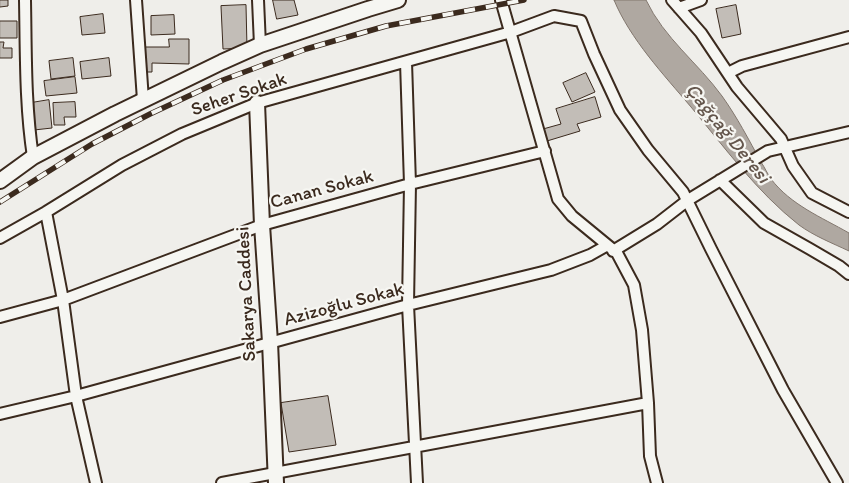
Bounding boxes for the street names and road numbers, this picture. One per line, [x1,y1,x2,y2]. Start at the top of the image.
street label: Seher Sokak [188,68,290,122]
street label: Canan Sokak [268,165,376,215]
street label: Sakarya Caddesi [232,226,262,362]
street label: Azizoğlu Sokak [281,278,407,332]

